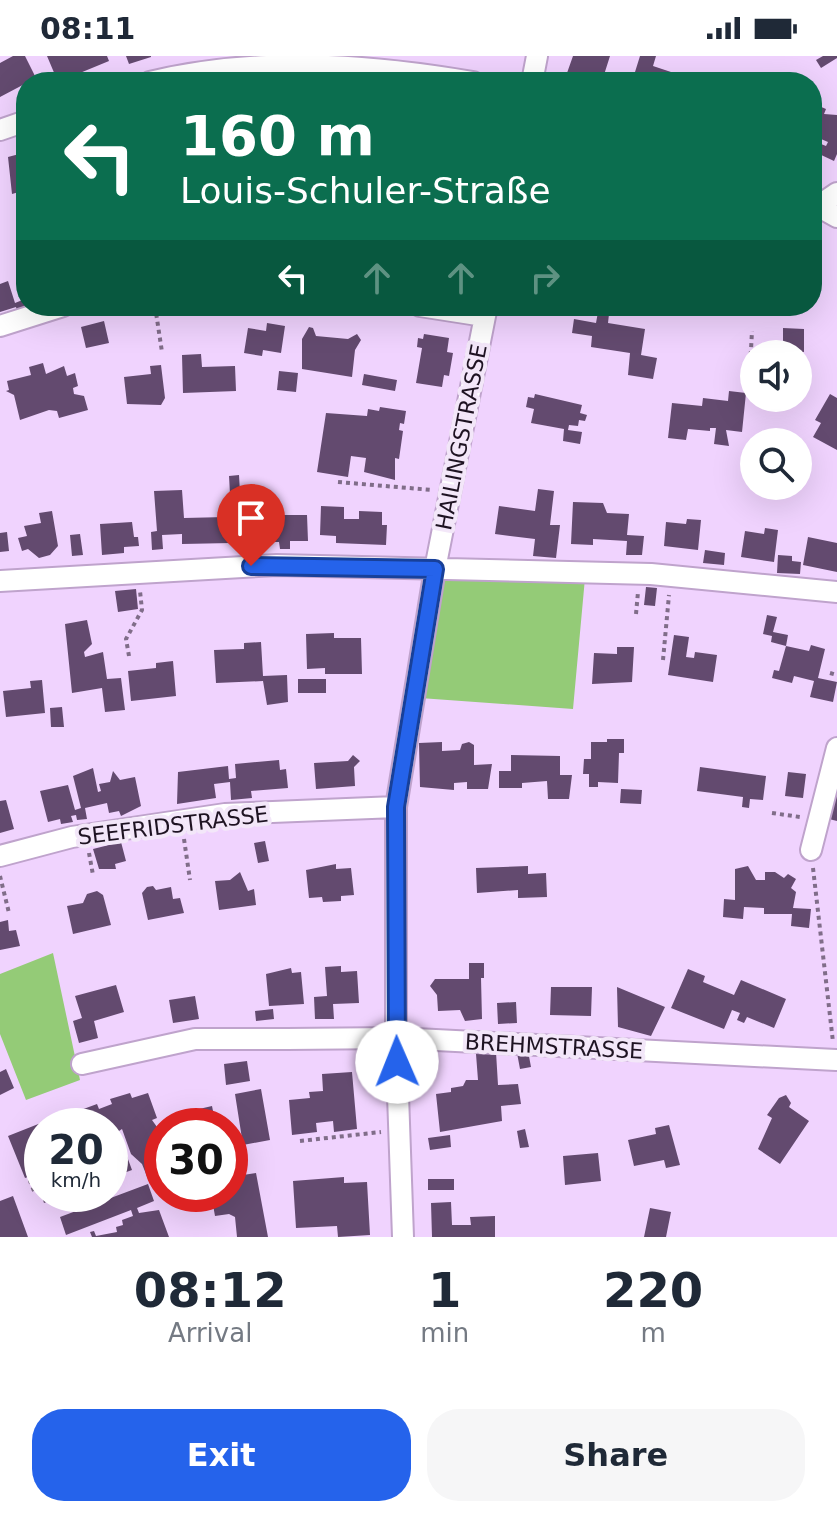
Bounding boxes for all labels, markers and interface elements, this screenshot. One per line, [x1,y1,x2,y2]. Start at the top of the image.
text: 08:11 [40,11,136,46]
text: 160 m [180,103,375,168]
icon: left [48,104,152,208]
text: Louis-Schuler-Straße [180,170,551,211]
icon: left [271,256,315,300]
icon: ahead [355,256,399,300]
icon: ahead [439,256,483,300]
icon: right [523,256,567,300]
map controls [740,340,812,500]
button: sound [740,340,812,412]
street label: HAILINGSTRASSE [431,342,492,532]
button: search [740,428,812,500]
pin [217,484,285,566]
icon: arrive [229,496,273,540]
street label: SEEFRIDSTRASSE [76,801,270,850]
position arrow [355,1020,439,1104]
street label: BREHMSTRASSE [464,1029,644,1064]
speed limit sign: 30 [144,1108,248,1212]
text: 20 [48,1127,104,1173]
text: km/h [51,1168,101,1192]
text: 08:12 [134,1262,287,1318]
text: 1 [428,1262,461,1318]
text: 220 [603,1262,703,1318]
text: Arrival [168,1318,252,1348]
text: min [420,1318,469,1348]
text: m [640,1318,666,1348]
button: Exit [32,1409,411,1501]
button: Share [427,1409,805,1501]

